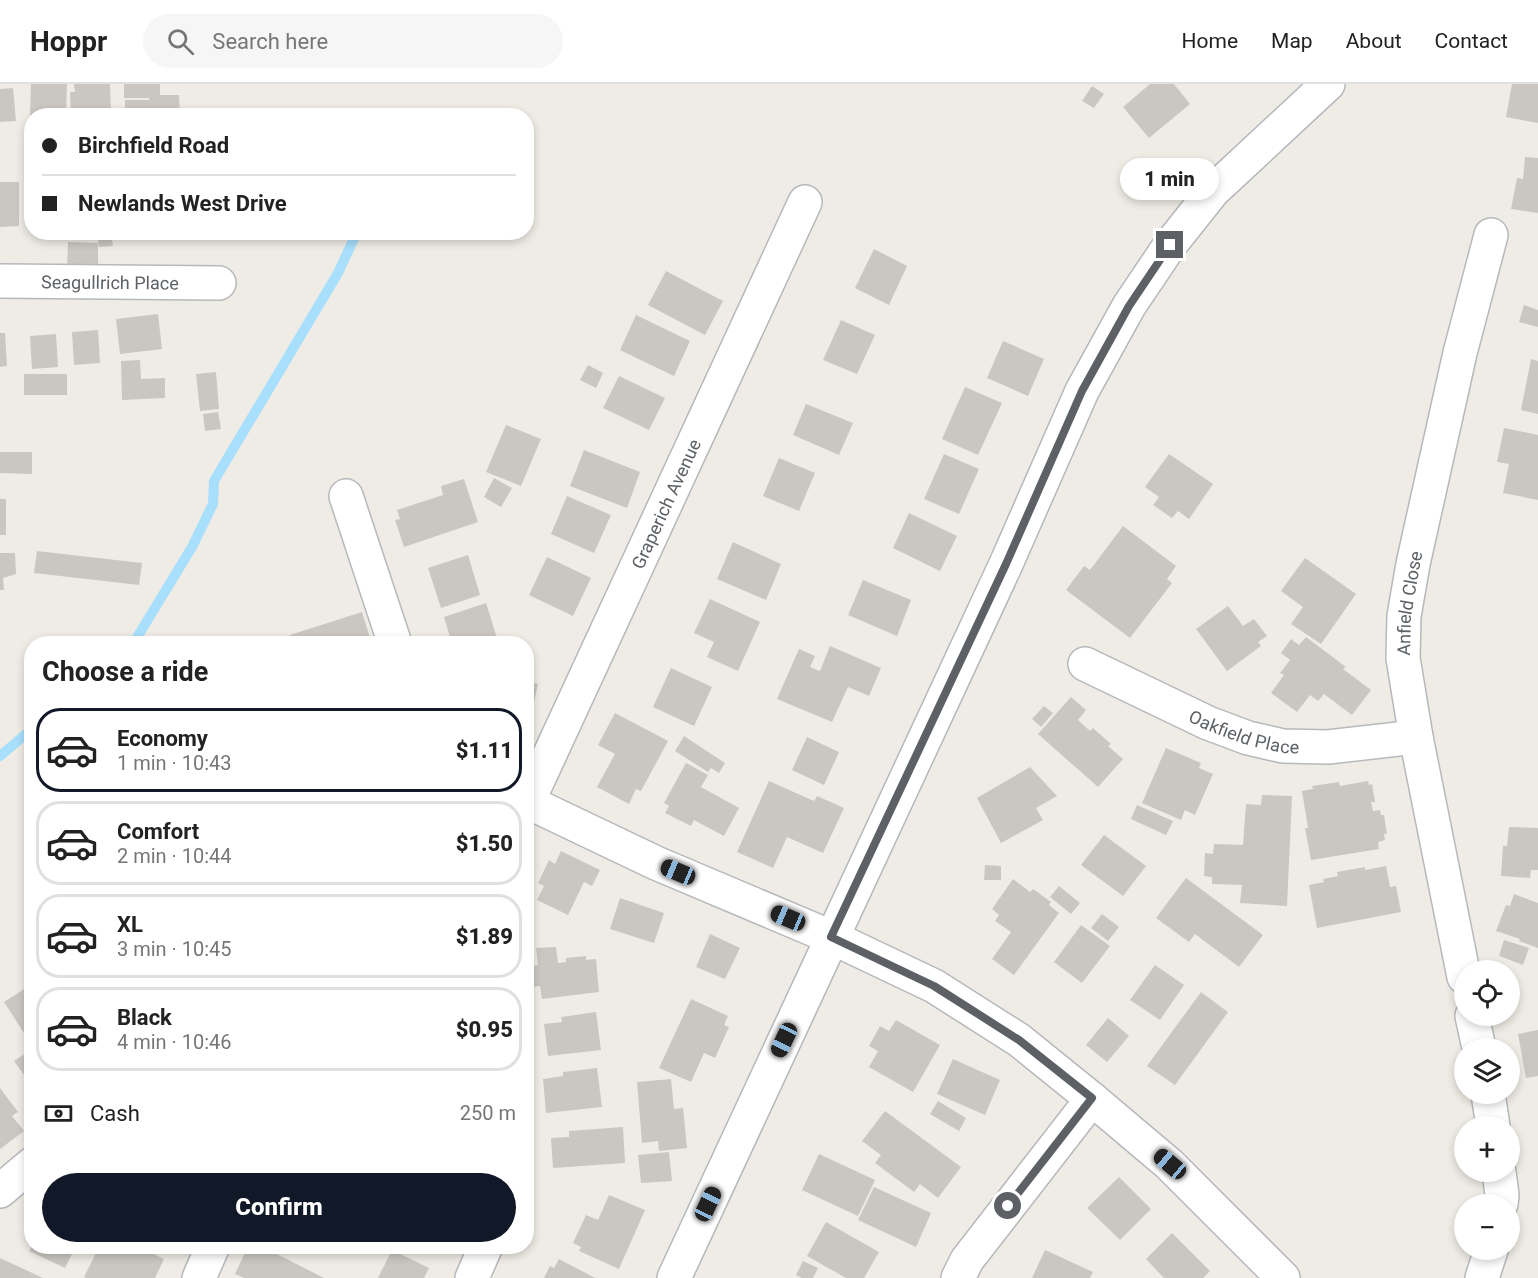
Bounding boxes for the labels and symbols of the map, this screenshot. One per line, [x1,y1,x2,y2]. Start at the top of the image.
callout: 1 min [1120,158,1220,200]
route end [1156,231,1183,258]
street label: Seagullrich Place [41,271,179,293]
street label: Graperich Avenue [627,435,705,572]
street label: Anfield Close [1393,549,1426,656]
street label: Oakfield Place [1186,705,1299,757]
car [658,857,698,887]
car [768,903,808,933]
car [768,1020,800,1060]
car [1150,1146,1190,1182]
car [692,1184,724,1224]
route start [994,1192,1021,1219]

